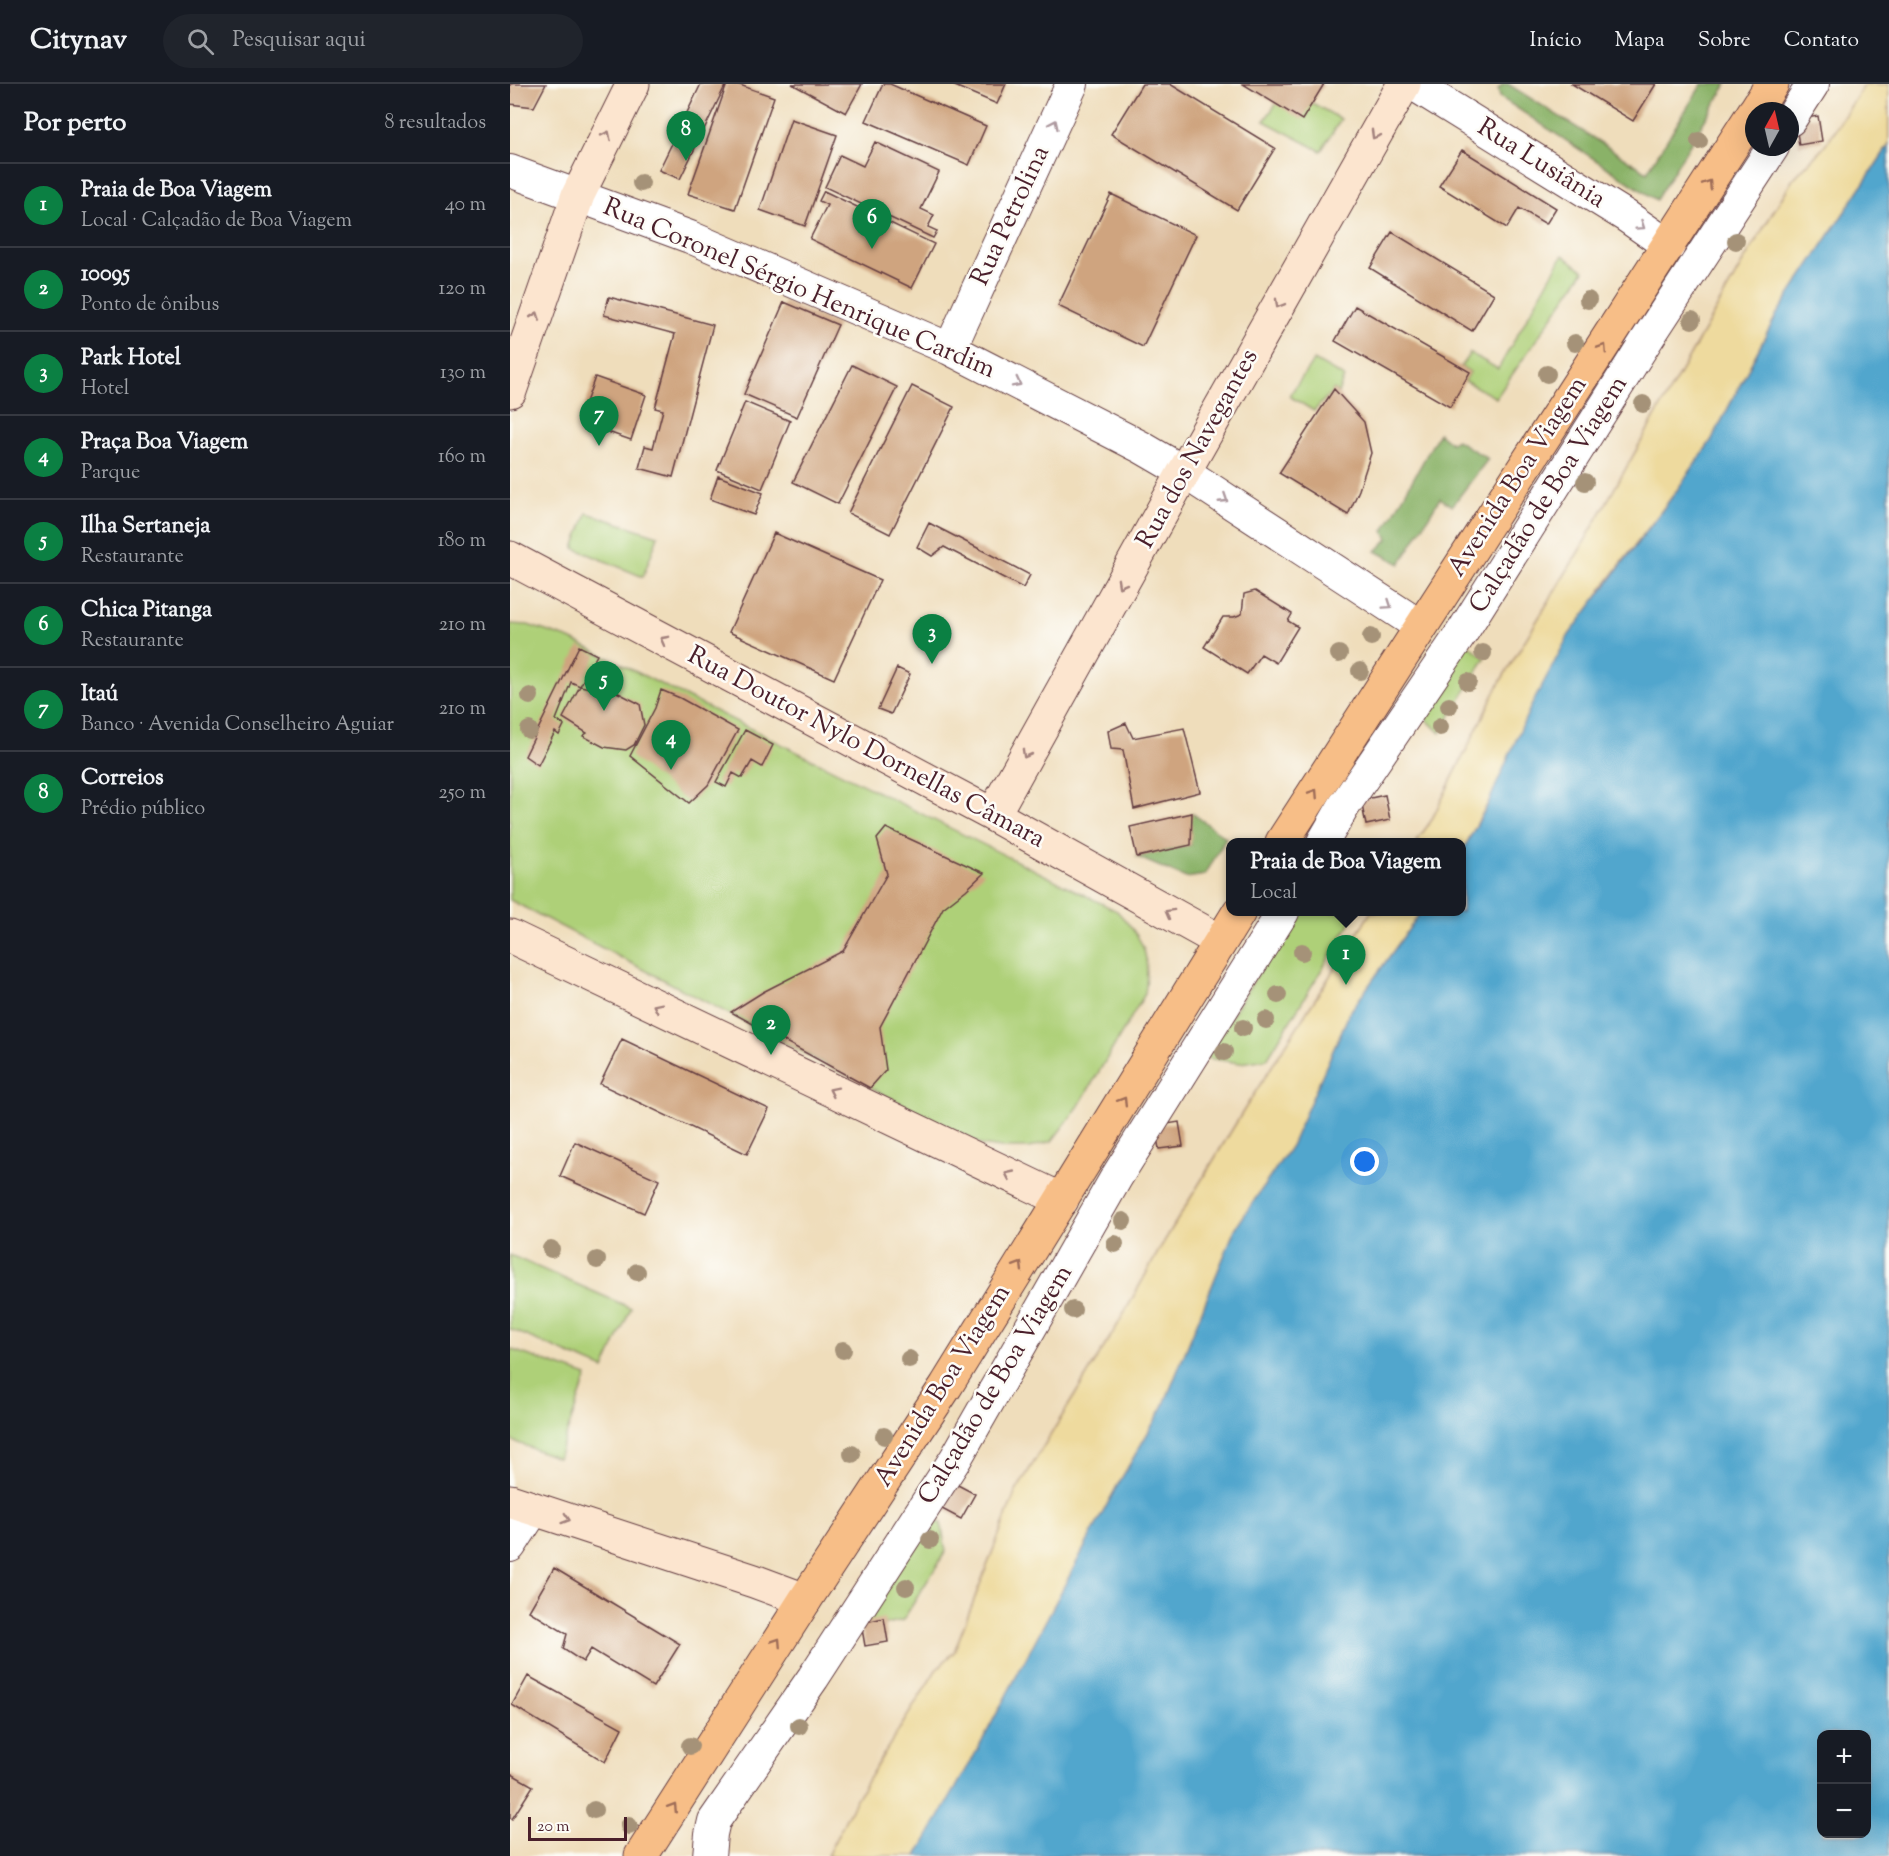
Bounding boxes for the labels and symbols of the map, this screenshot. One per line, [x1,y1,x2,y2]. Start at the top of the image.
north arrow [1745,102,1799,156]
street label: Rua Lusiânia [1470,110,1612,218]
pin: 8 [666,112,705,161]
one-way arrow [1047,119,1059,130]
one-way arrow [1371,129,1383,139]
one-way arrow [600,131,612,142]
street label: Rua Petrolina [962,140,1060,292]
one-way arrow [1701,180,1713,190]
street label: Rua Coronel Sérgio Henrique Cardim [597,189,1001,389]
pin: 6 [852,200,892,249]
one-way arrow [1634,219,1645,230]
one-way arrow [1275,298,1286,309]
one-way arrow [528,311,541,322]
street label: Rua dos Navegantes [1128,342,1268,556]
one-way arrow [1596,344,1608,354]
street label: Calçadão de Boa Viagem [1461,369,1637,621]
street label: Avenida Boa Viagem [1439,370,1597,584]
one-way arrow [1011,376,1022,387]
pin: 7 [580,396,619,446]
one-way arrow [1218,491,1228,503]
one-way arrow [1117,578,1128,588]
one-way arrow [1381,598,1392,609]
pin: 3 [912,614,952,664]
one-way arrow [660,636,671,647]
street label: Rua Doutor Nylo Dornellas Câmara [681,638,1051,858]
pin: 5 [584,662,623,711]
pin: 4 [652,720,690,770]
one-way arrow [1022,748,1034,759]
one-way arrow [1307,789,1318,800]
one-way arrow [1164,908,1175,920]
pin: 1 [1326,936,1366,985]
one-way arrow [652,1002,663,1014]
pin: 2 [752,1006,790,1055]
one-way arrow [828,1086,839,1098]
one-way arrow [1115,1097,1127,1107]
your location [1350,1147,1379,1176]
one-way arrow [1004,1170,1015,1182]
street label: Calçadão de Boa Viagem [910,1258,1082,1512]
one-way arrow [1011,1262,1023,1272]
street label: Avenida Boa Viagem [866,1278,1020,1494]
one-way arrow [560,1512,570,1524]
one-way arrow [770,1638,782,1648]
one-way arrow [665,1802,676,1813]
scale bar [528,1814,627,1842]

